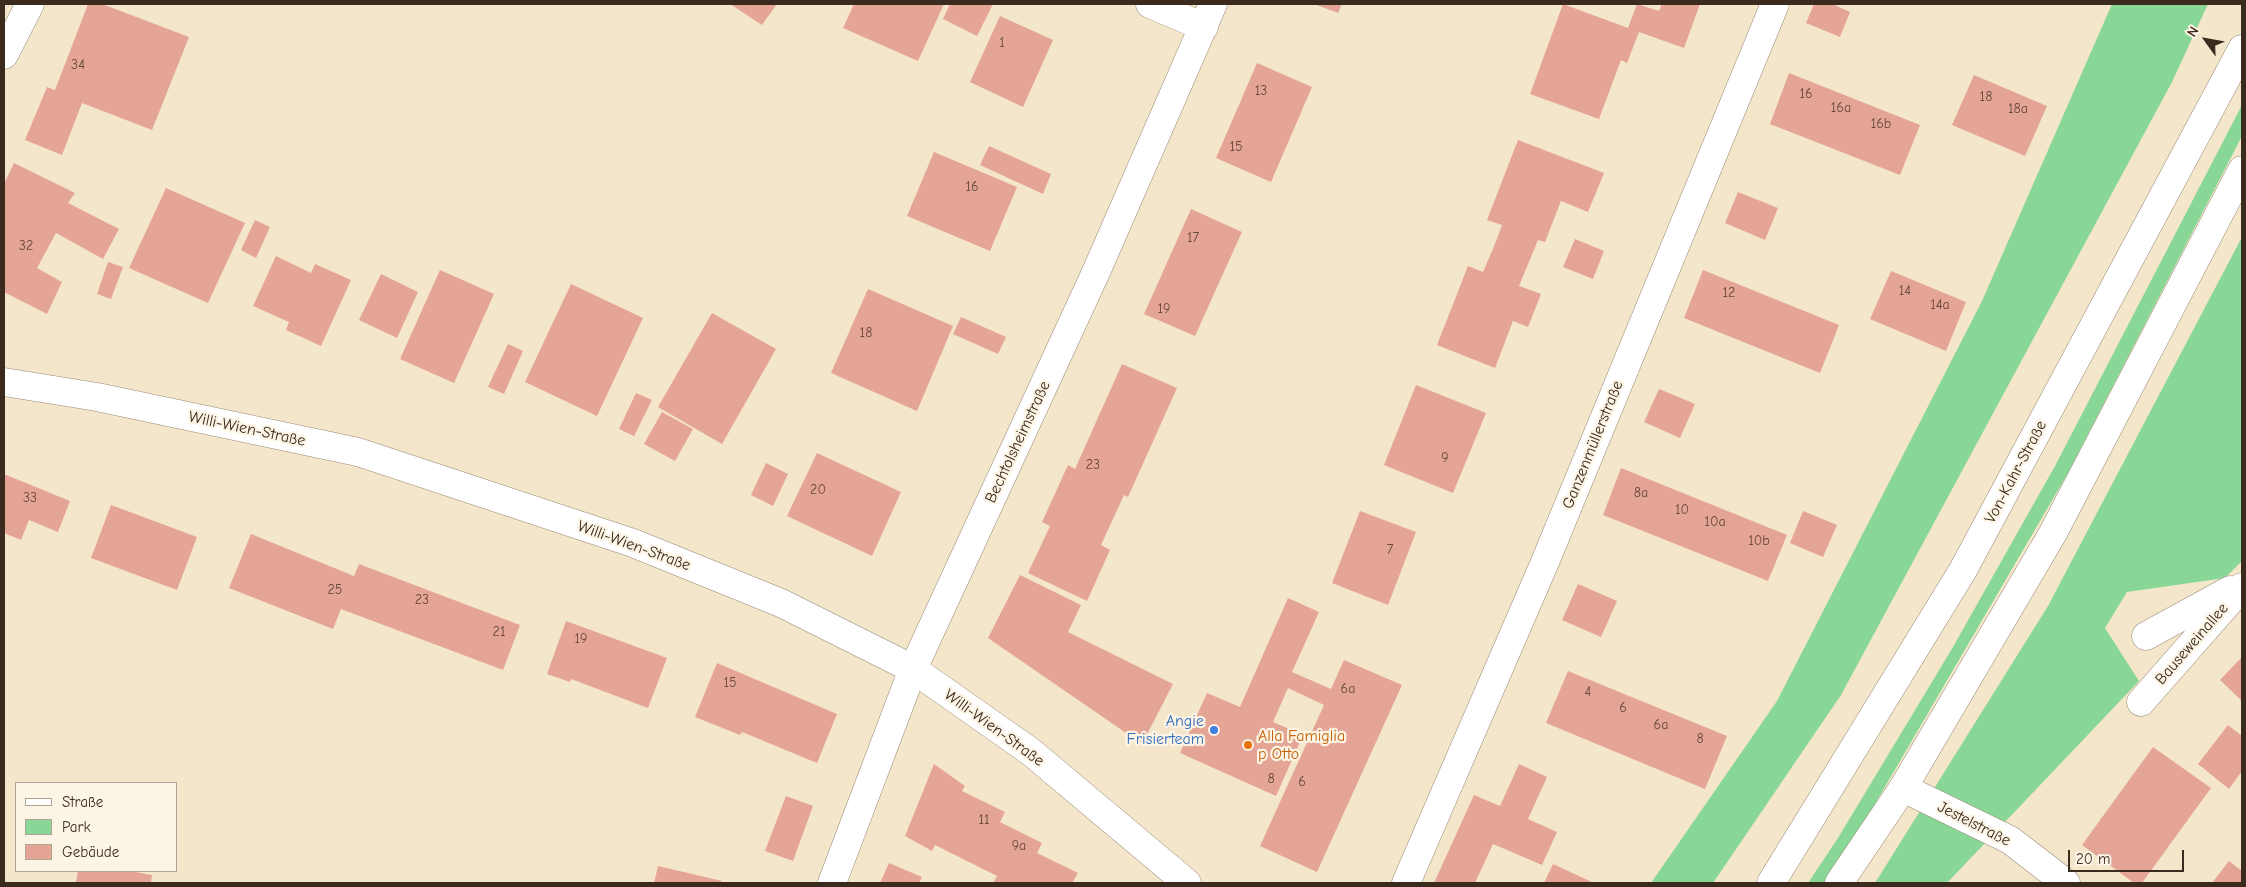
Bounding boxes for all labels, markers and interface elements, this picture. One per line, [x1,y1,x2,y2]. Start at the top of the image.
north arrow [2181,15,2231,65]
text: N [2183,23,2202,40]
house number: 1 [999,35,1005,51]
house number: 34 [71,57,85,73]
house number: 13 [1255,83,1267,99]
house number: 16 [1799,86,1813,102]
house number: 18 [1980,89,1992,105]
house number: 16a [1831,100,1851,116]
house number: 18a [2008,101,2028,117]
house number: 16b [1871,116,1891,132]
house number: 15 [1229,139,1243,155]
house number: 16 [965,179,979,195]
house number: 17 [1187,230,1199,246]
house number: 32 [19,238,33,254]
house number: 14 [1899,283,1911,299]
house number: 12 [1723,285,1735,301]
house number: 14a [1930,297,1950,313]
house number: 19 [1158,301,1170,317]
house number: 18 [860,325,872,341]
street label: Bechtolsheimstraße [981,378,1055,506]
street label: Ganzenmüllerstraße [1558,378,1628,512]
street label: Willi-Wien-Straße [187,407,307,451]
street label: Von-Kahr-Straße [1981,417,2051,527]
house number: 9 [1441,450,1449,466]
house number: 23 [1086,457,1100,473]
house number: 20 [810,482,826,498]
house number: 8a [1634,485,1648,501]
house number: 33 [23,490,37,506]
house number: 10 [1675,502,1689,518]
house number: 10a [1704,514,1726,530]
street label: Willi-Wien-Straße [575,517,693,575]
house number: 10b [1748,533,1770,549]
house number: 7 [1387,542,1393,558]
house number: 25 [328,582,342,598]
house number: 23 [415,592,429,608]
street label: Bauseweinallee [2151,599,2233,689]
house number: 21 [493,624,505,640]
house number: 19 [575,631,587,647]
house number: 15 [723,675,737,691]
house number: 6a [1341,681,1355,697]
house number: 4 [1585,684,1591,700]
street label: Willi-Wien-Straße [940,685,1048,771]
house number: 6 [1619,700,1627,716]
place label: Angie Frisierteam [1127,711,1204,749]
house number: 6a [1654,717,1668,733]
marker: Angie Frisierteam [1208,724,1220,736]
place label: Alla Famiglia p Otto [1258,726,1345,764]
house number: 8 [1696,731,1704,747]
marker: Alla Famiglia p Otto [1242,739,1254,751]
house number: 8 [1267,771,1275,787]
house number: 6 [1298,774,1306,790]
legend [15,782,178,872]
text: Straße [62,793,103,811]
street label: Jestelstraße [1934,797,2014,851]
house number: 11 [978,812,990,828]
text: Park [62,818,91,836]
house number: 9a [1012,838,1026,854]
scale bar [2071,840,2187,872]
text: Gebäude [62,843,119,861]
text: 20 m [2076,850,2110,868]

